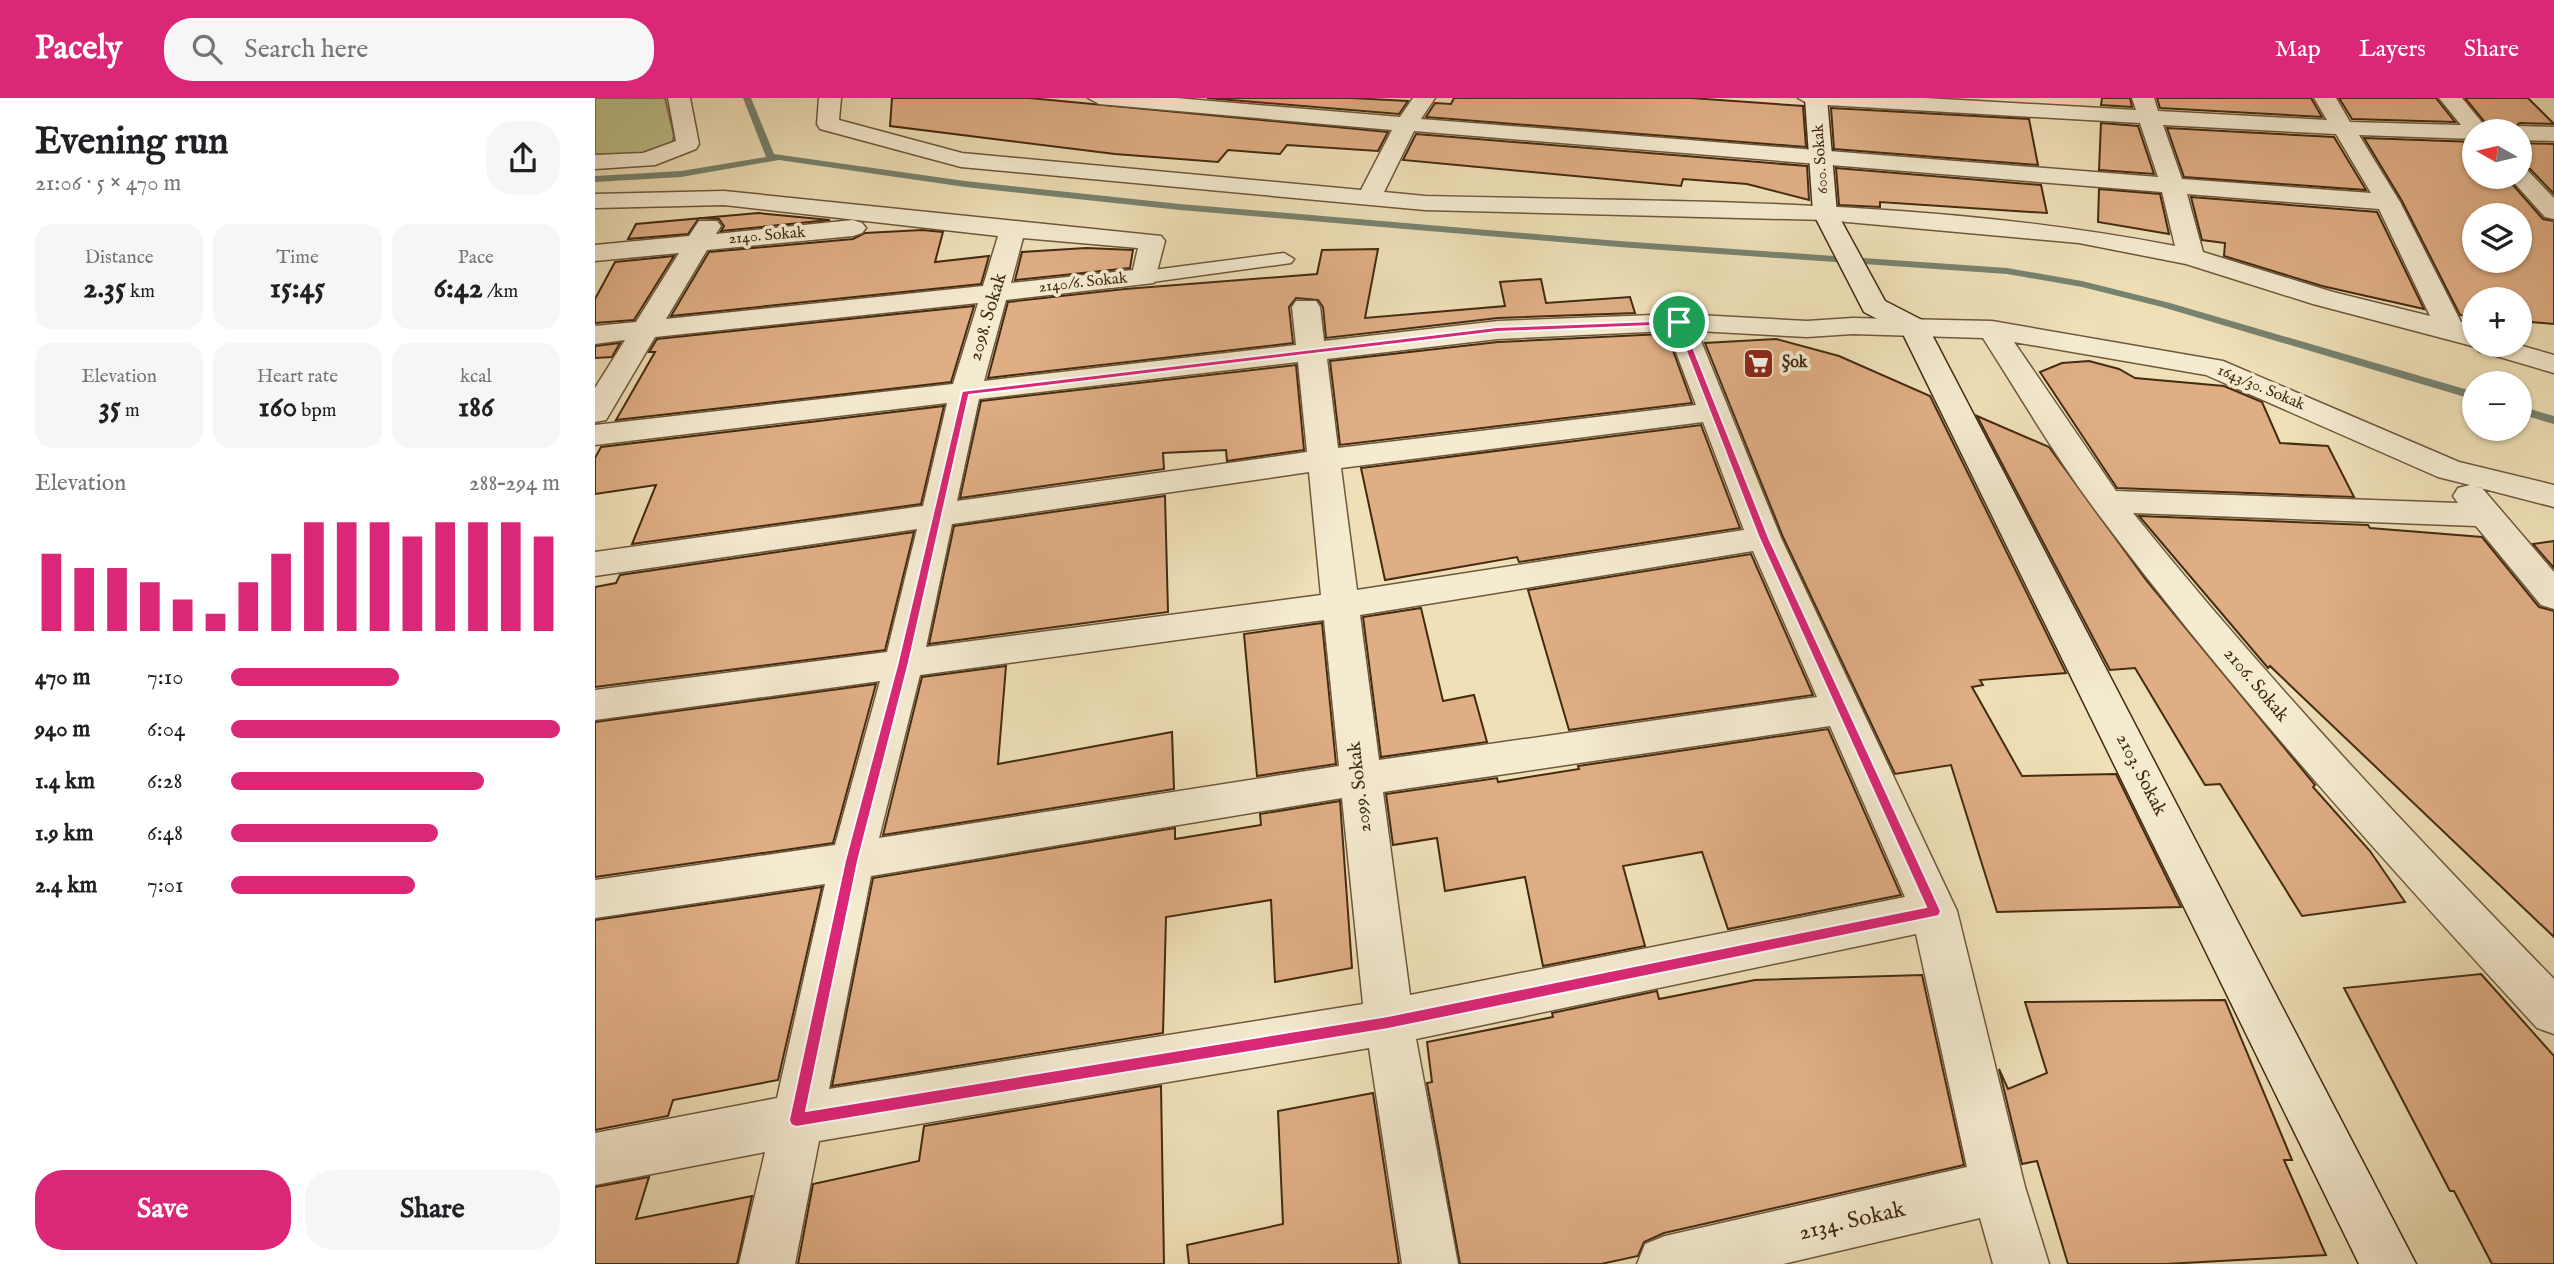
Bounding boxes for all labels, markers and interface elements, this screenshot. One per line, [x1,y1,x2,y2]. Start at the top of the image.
search box [164,18,654,81]
text: Pacely [35,28,122,70]
icon: search [188,30,226,68]
text: Search here [244,33,368,66]
text: Map [2275,34,2321,65]
text: Layers [2359,34,2426,65]
text: Share [2464,34,2519,65]
text: Evening run [35,119,229,167]
north arrow [2462,119,2532,189]
map controls [2462,119,2532,441]
button: share [486,121,560,195]
street label: 600. Sokak [1809,123,1833,195]
text: 21:06 · 5 × 470 m [35,169,181,198]
button: layers [2462,203,2532,273]
street label: 2140. Sokak [728,223,807,249]
text: Distance [85,246,154,270]
text: Time [276,246,319,270]
text: Pace [458,246,494,270]
street label: 2140/6. Sokak [1038,268,1129,298]
street label: 2098. Sokak [963,269,1013,364]
text: 2.35 [83,270,126,308]
text: 15:45 [270,270,325,308]
text: 6:42 [433,270,483,308]
text: km [126,280,155,304]
text: /km [483,280,518,304]
button: + [2462,287,2532,357]
pin [1649,292,1709,352]
icon: arrive [1660,303,1698,341]
supermarket icon: Şok [1742,346,1776,380]
place label: Şok [1782,353,1808,373]
street label: 1643/30. Sokak [2214,361,2308,416]
text: Elevation [81,365,157,389]
text: Heart rate [257,365,338,389]
text: kcal [460,365,492,389]
button: − [2462,371,2532,441]
text: 35 [99,389,121,427]
text: 160 [259,389,297,427]
text: 186 [458,389,494,427]
text: m [121,399,140,423]
text: bpm [297,399,336,423]
text: Elevation [35,469,126,498]
text: 288–294 m [469,469,560,498]
street label: 2106. Sokak [2218,643,2295,728]
text: 470 m [35,663,90,692]
text: 7:10 [147,663,184,692]
text: 940 m [35,715,90,744]
text: 6:04 [147,715,185,744]
street label: 2103. Sokak [2110,730,2172,821]
street label: 2099. Sokak [1342,739,1377,834]
text: 1.4 km [35,767,95,796]
text: 6:28 [147,767,183,796]
text: 1.9 km [35,819,94,848]
text: 6:48 [147,819,183,848]
text: 2.4 km [35,871,97,900]
text: 7:01 [147,871,184,900]
button: Save [35,1170,291,1250]
button: Share [305,1170,560,1250]
street label: 2134. Sokak [1796,1195,1909,1247]

